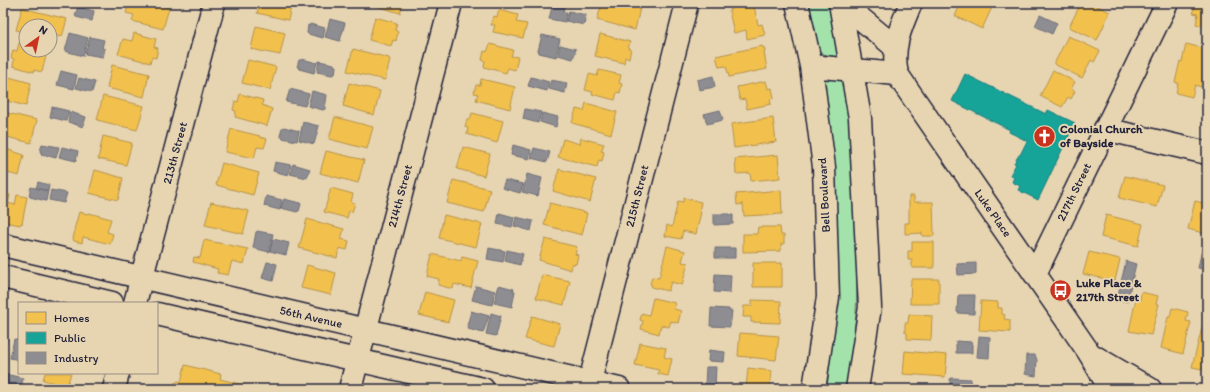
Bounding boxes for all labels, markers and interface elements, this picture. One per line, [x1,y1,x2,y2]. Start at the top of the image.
north arrow [18,18,58,58]
text: N [37,23,50,38]
street label: 213th Street [160,120,190,186]
place label: Colonial Church of Bayside [1060,122,1143,151]
church icon: Colonial Church of Bayside [1031,123,1057,149]
street label: Bell Boulevard [815,157,833,233]
street label: 217th Street [1054,160,1094,223]
street label: 214th Street [385,163,415,229]
street label: 215th Street [623,163,652,228]
street label: Luke Place [971,186,1015,240]
place label: Luke Place & 217th Street [1076,276,1142,304]
bus stop icon: Luke Place & 217th Street [1047,277,1073,303]
legend [18,302,158,374]
street label: 56th Avenue [278,303,344,331]
text: Homes [54,311,90,325]
text: Public [54,331,86,345]
text: Industry [54,351,99,365]

